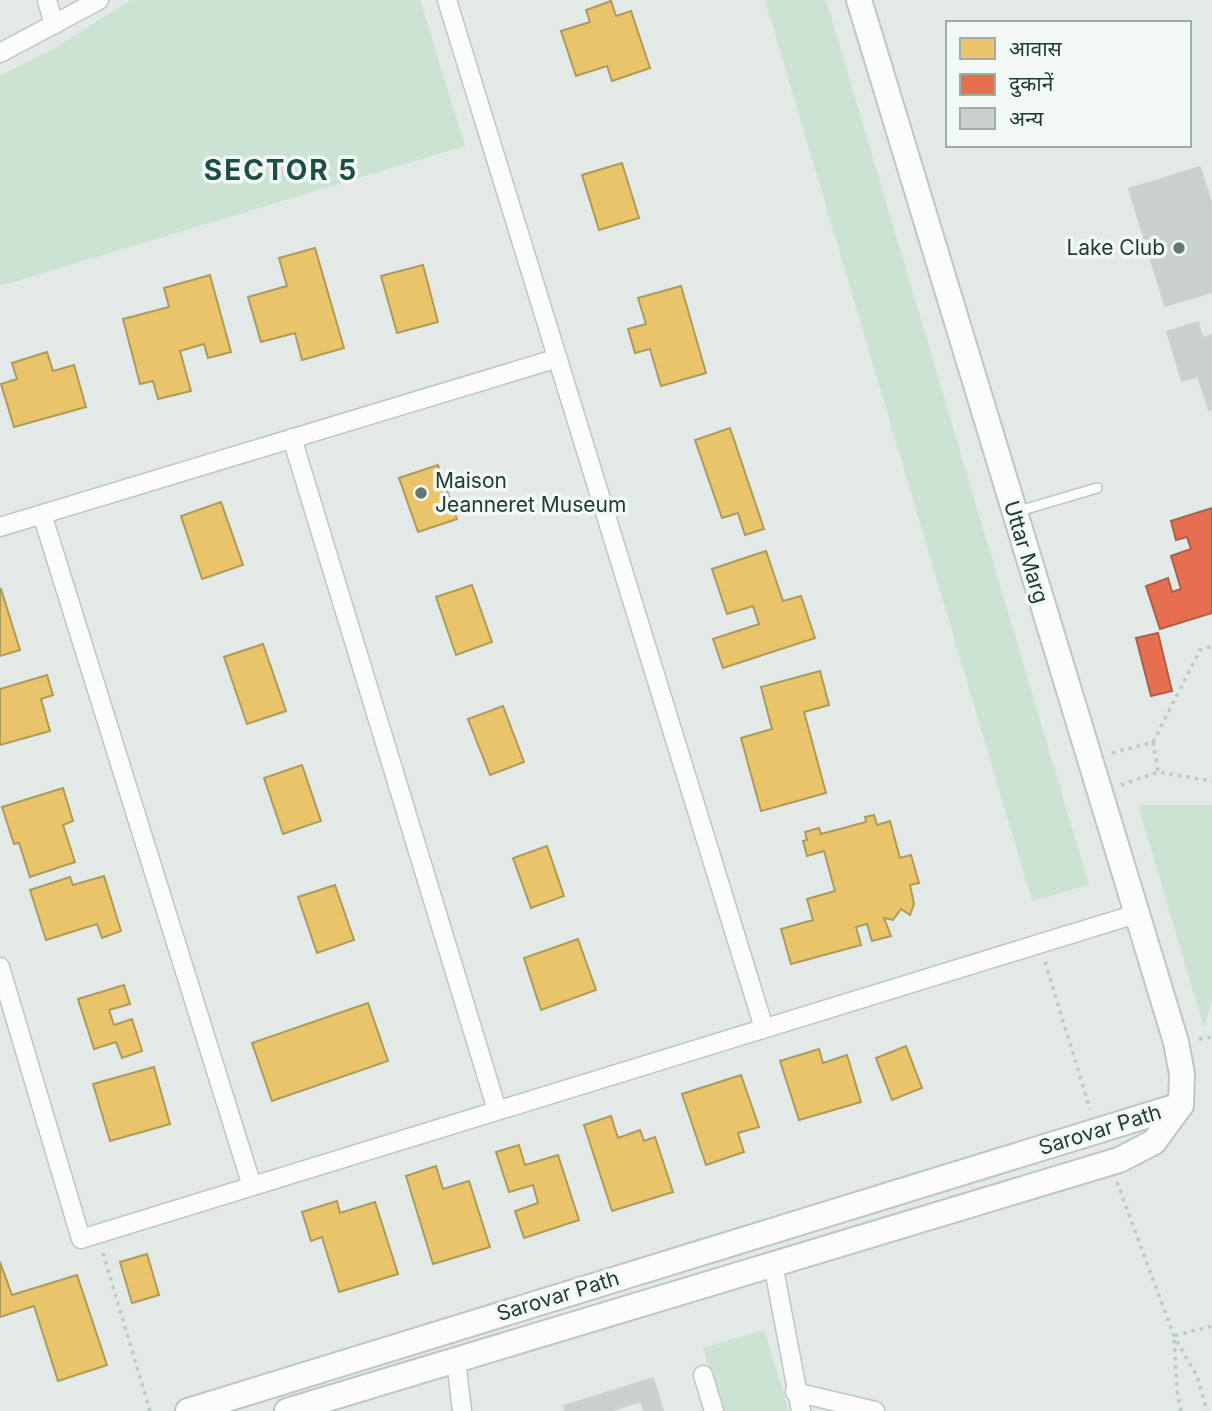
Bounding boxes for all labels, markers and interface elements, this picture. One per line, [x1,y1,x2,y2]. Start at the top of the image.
legend [946,21,1191,147]
text: आवास [1009,36,1063,61]
text: दुकानें [1009,71,1054,98]
text: अन्य [1009,106,1044,131]
district label: SECTOR 5 [204,153,358,187]
place label: Lake Club [1066,235,1165,260]
marker: Lake Club [1171,240,1187,256]
place label: Maison Jeanneret Museum [435,468,626,517]
marker: Maison Jeanneret Museum [413,485,429,501]
street label: Uttar Marg [999,498,1054,606]
street label: Sarovar Path [1036,1099,1164,1160]
street label: Sarovar Path [494,1265,622,1326]

